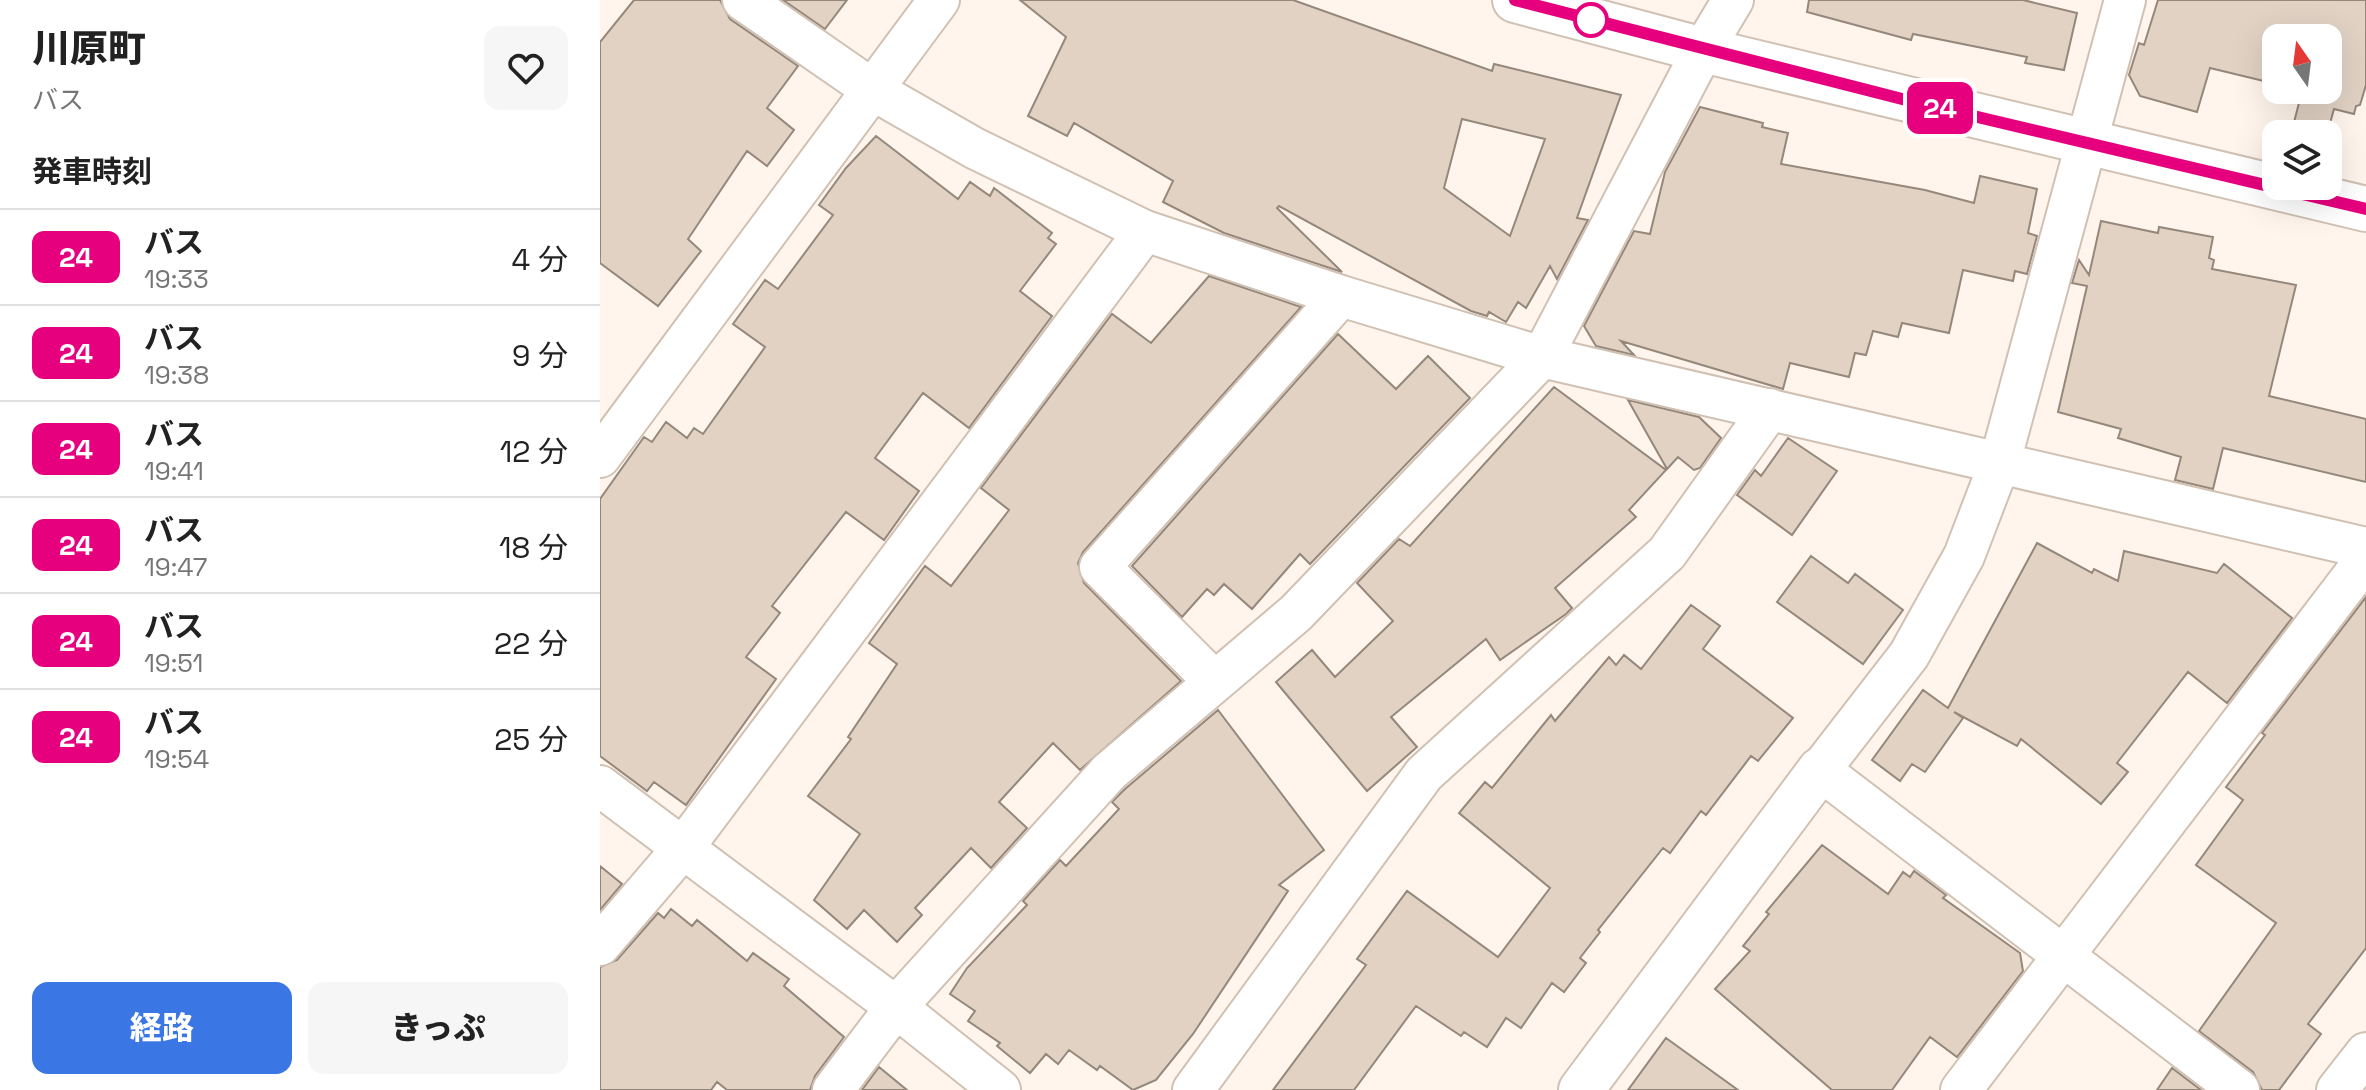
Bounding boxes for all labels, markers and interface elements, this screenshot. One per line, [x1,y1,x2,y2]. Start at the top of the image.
unlabelled marker [1574,3,1608,37]
north arrow [2262,24,2342,104]
map controls [2262,24,2342,200]
text: 川原町 [32,25,146,73]
button: heart [484,26,568,110]
line badge: 24 [1904,82,1976,134]
text: バス [32,83,84,117]
text: 24 [1923,90,1957,126]
button: layers [2262,120,2342,200]
text: 発車時刻 [32,152,152,191]
text: バス [144,223,204,262]
text: 24 [59,239,93,275]
text: 4 分 [512,240,568,279]
text: 19:33 [144,262,209,296]
text: バス [144,319,204,358]
text: 24 [59,335,93,371]
text: 9 分 [512,336,568,375]
text: 19:38 [144,358,209,392]
text: バス [144,415,204,454]
text: 24 [59,431,93,467]
text: 12 分 [500,432,568,471]
text: 19:41 [144,454,204,488]
text: バス [144,511,204,550]
text: 24 [59,527,93,563]
text: 18 分 [499,528,568,567]
text: 19:47 [144,550,207,584]
text: バス [144,607,204,646]
text: 24 [59,623,93,659]
text: 22 分 [494,624,568,663]
text: 19:51 [144,646,203,680]
text: バス [144,703,204,742]
text: 24 [59,719,93,755]
text: 25 分 [494,720,568,759]
text: 19:54 [144,742,209,776]
button: 経路 [32,982,292,1074]
button: きっぷ [308,982,568,1074]

